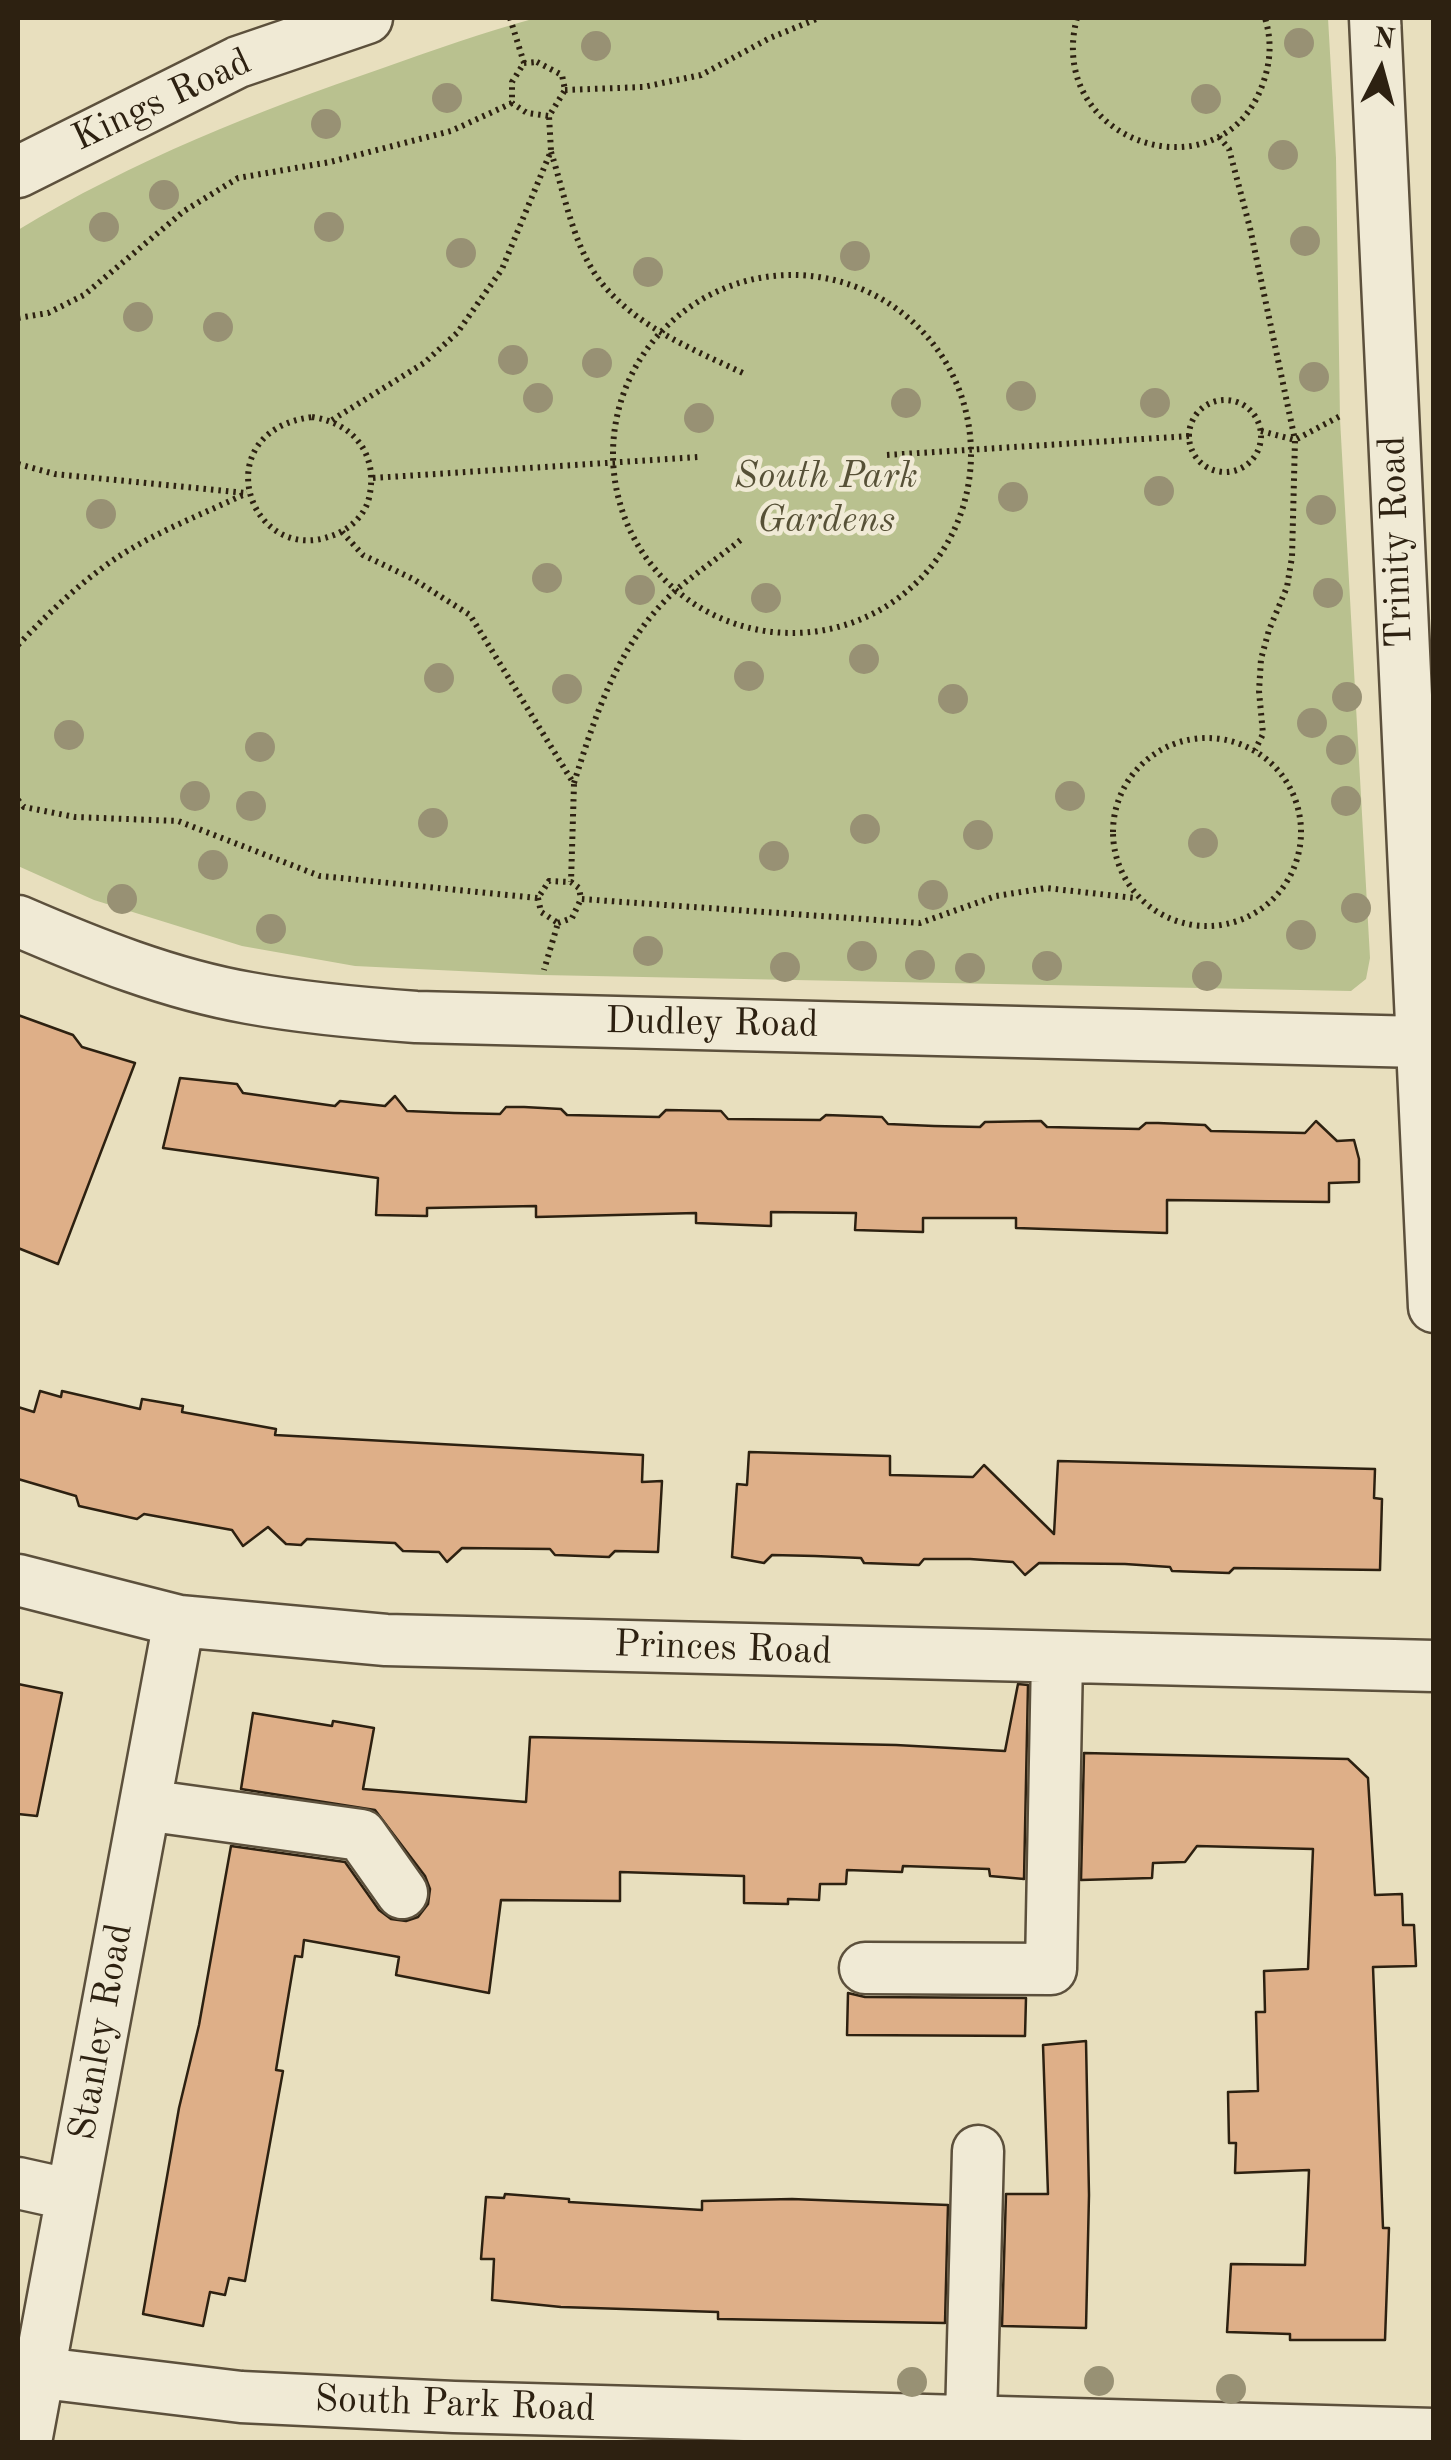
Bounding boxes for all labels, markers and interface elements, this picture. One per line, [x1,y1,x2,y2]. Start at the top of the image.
north arrow [1331,20,1431,120]
text: N [1372,25,1396,55]
street label: Kings Road [65,40,259,162]
street label: Trinity Road [1371,435,1423,649]
park label: South Park Gardens [734,454,918,544]
street label: Dudley Road [605,999,819,1049]
street label: Princes Road [613,1622,833,1676]
street label: Stanley Road [61,1920,143,2144]
street label: South Park Road [314,2377,596,2433]

